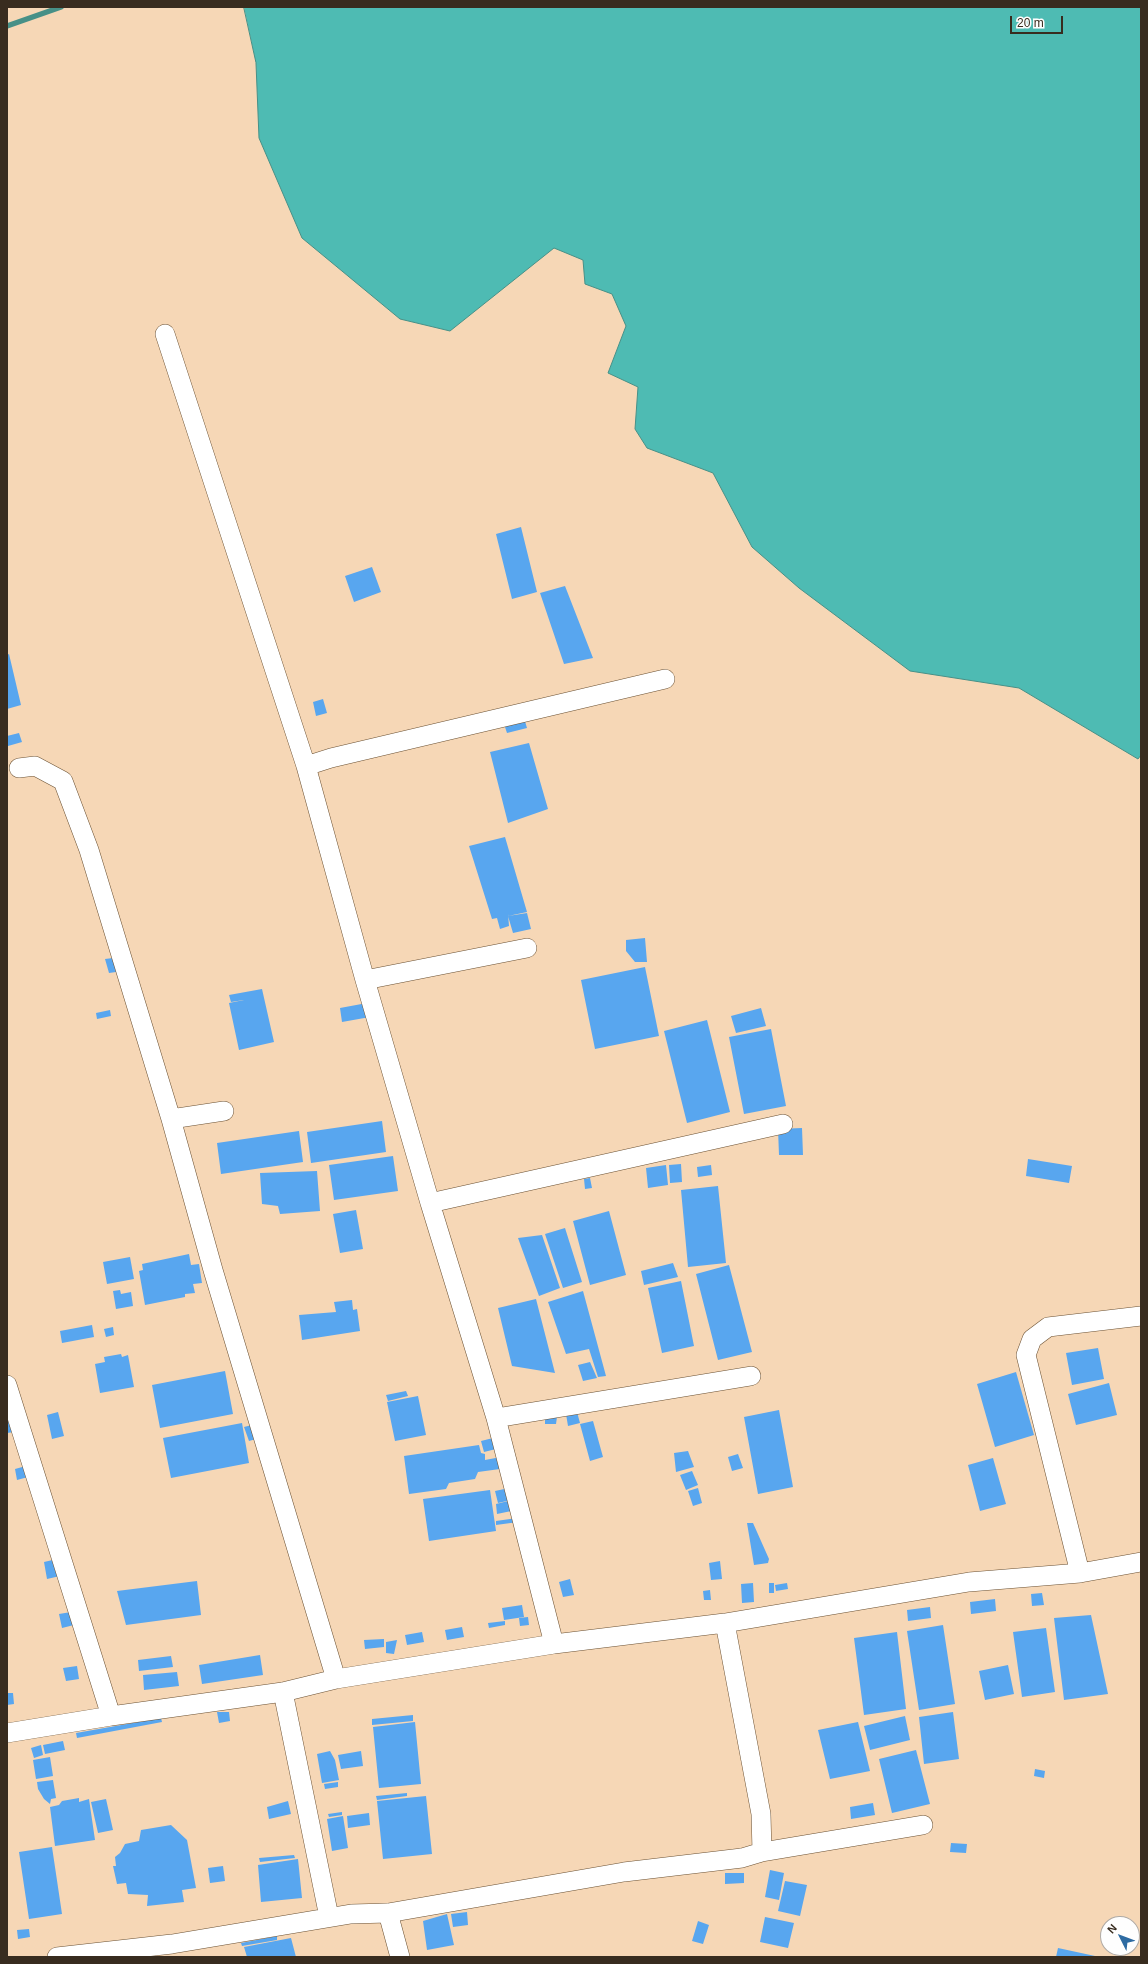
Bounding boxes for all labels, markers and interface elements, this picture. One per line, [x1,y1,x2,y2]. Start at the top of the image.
scale bar [1012,8,1065,34]
text: 20 m [1017,16,1044,30]
north arrow [1100,1916,1140,1956]
text: N [1105,1922,1119,1936]

